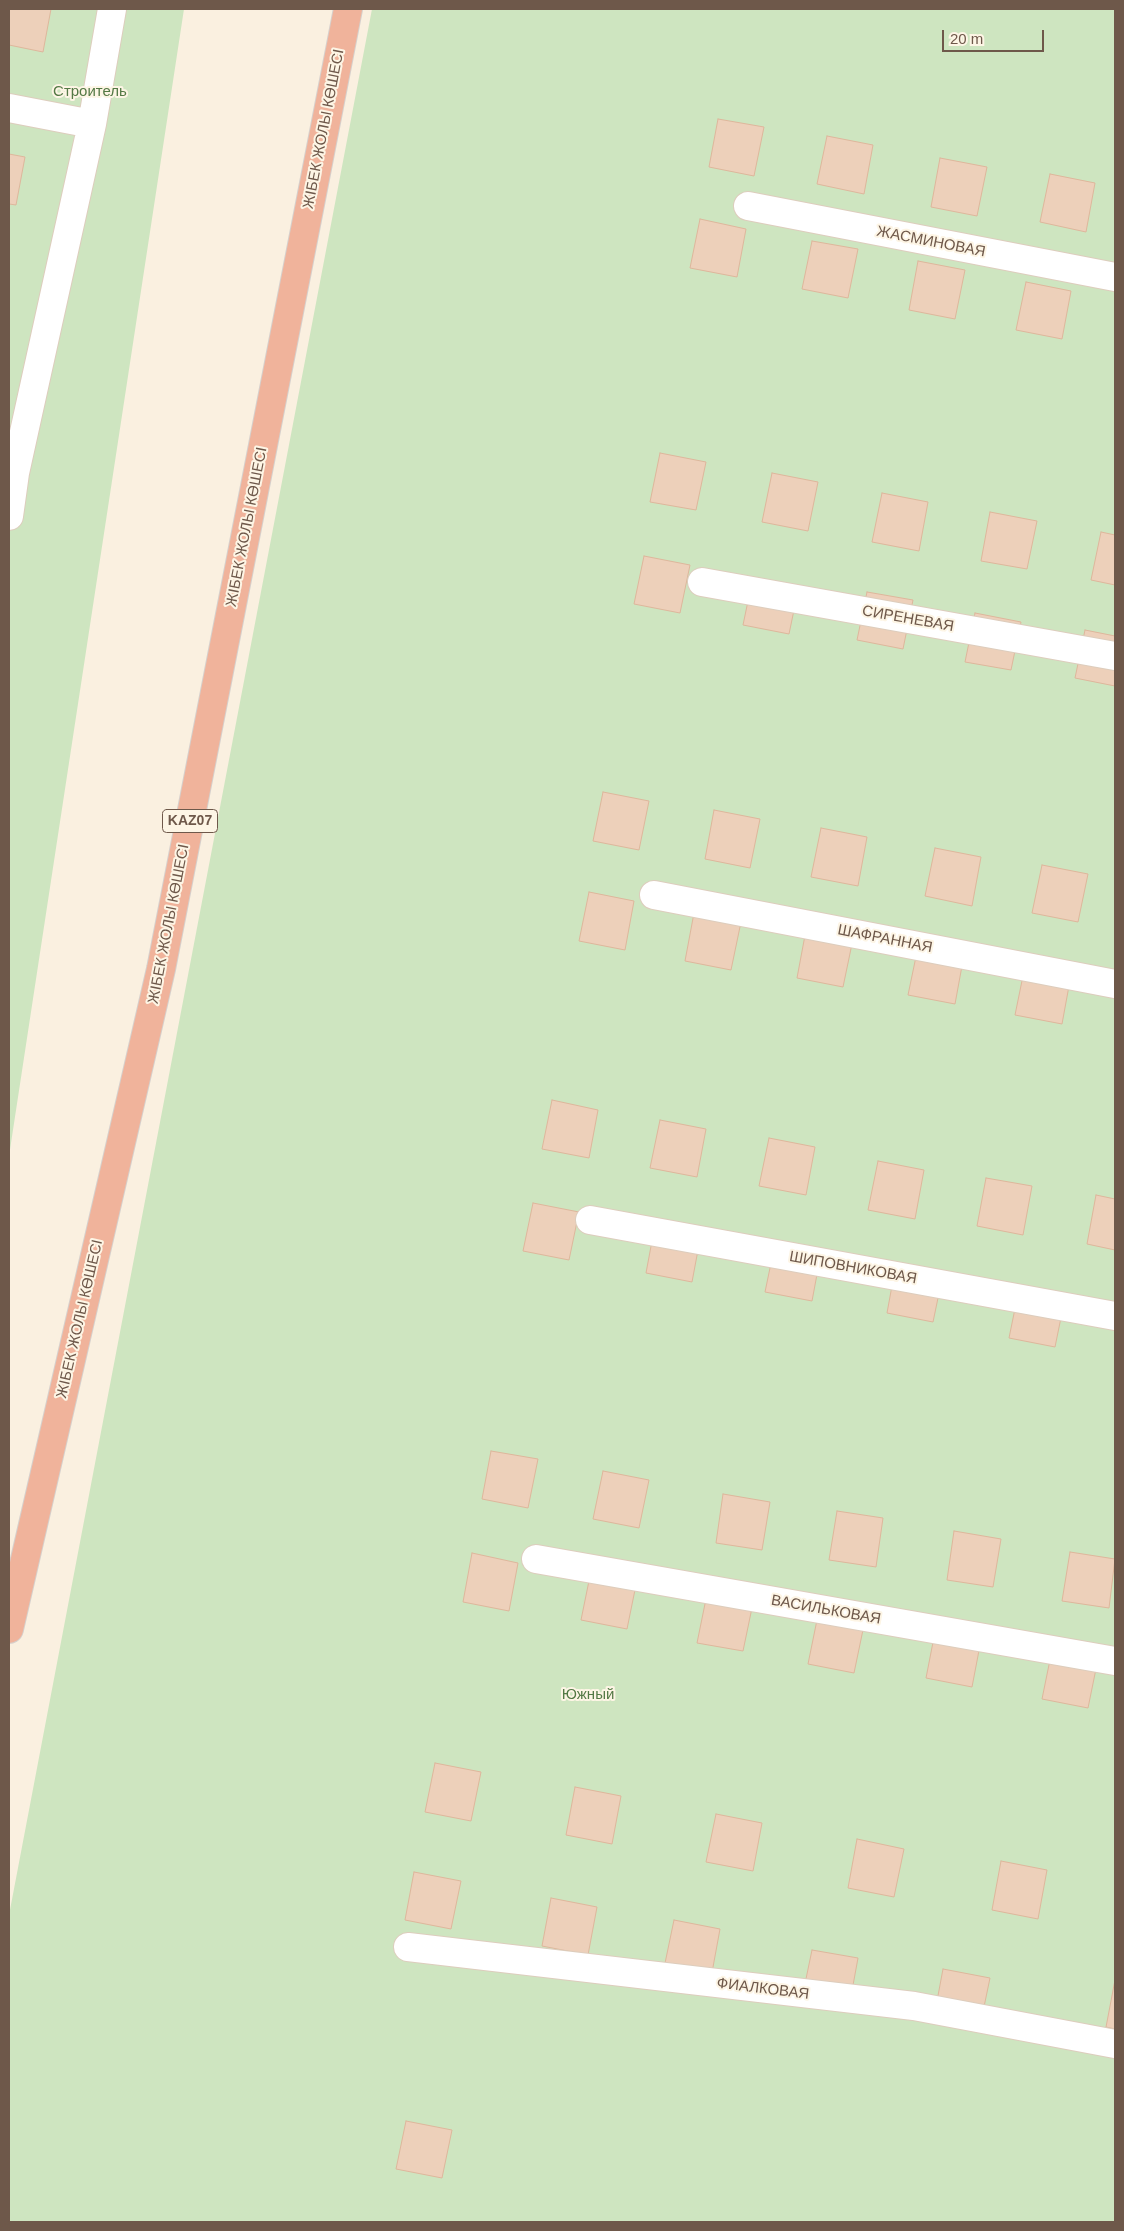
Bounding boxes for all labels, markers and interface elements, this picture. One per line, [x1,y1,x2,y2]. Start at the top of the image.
scale bar [944,20,1046,52]
text: 20 m [950,30,983,47]
street label: ЖІБЕК ЖОЛЫ КӨШЕСІ [300,48,348,210]
park label: Строитель [53,83,127,101]
street label: ЖАСМИНОВАЯ [875,223,987,261]
street label: ЖІБЕК ЖОЛЫ КӨШЕСІ [223,446,271,608]
street label: СИРЕНЕВАЯ [861,602,955,636]
road number: KAZ07 [162,809,218,832]
street label: ЖІБЕК ЖОЛЫ КӨШЕСІ [145,843,193,1005]
street label: ШАФРАННАЯ [836,921,934,957]
street label: ЖІБЕК ЖОЛЫ КӨШЕСІ [53,1238,107,1400]
street label: ШИПОВНИКОВАЯ [788,1248,918,1288]
street label: ВАСИЛЬКОВАЯ [770,1591,882,1629]
park label: Южный [562,1686,614,1704]
street label: ФИАЛКОВАЯ [716,1974,810,2004]

